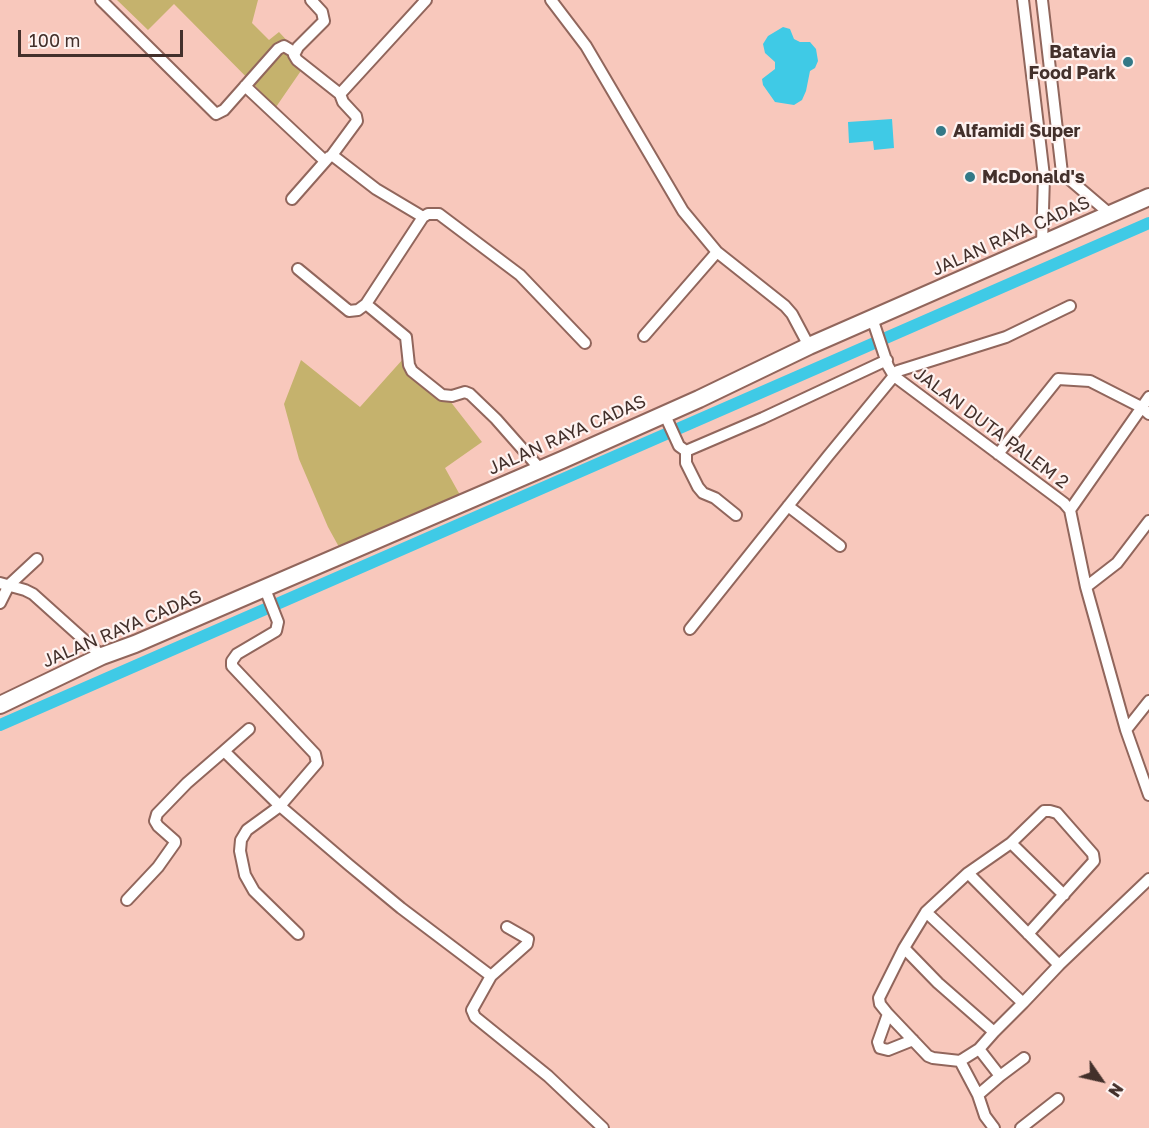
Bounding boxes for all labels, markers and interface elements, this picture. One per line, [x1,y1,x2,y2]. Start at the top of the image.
scale bar [21,18,186,56]
text: 100 m [29,29,80,51]
place label: Batavia Food Park [1029,41,1116,84]
marker: Batavia Food Park [1121,55,1135,69]
place label: Alfamidi Super [953,120,1081,142]
marker: Alfamidi Super [934,124,948,138]
place label: McDonald's [982,166,1085,188]
marker: McDonald's [963,170,977,184]
street label: JALAN RAYA CADAS [929,191,1093,281]
street label: JALAN DUTA PALEM 2 [909,363,1073,493]
street label: JALAN RAYA CADAS [485,390,649,480]
street label: JALAN RAYA CADAS [39,586,205,672]
north arrow [1071,1050,1131,1110]
text: N [1104,1079,1128,1101]

